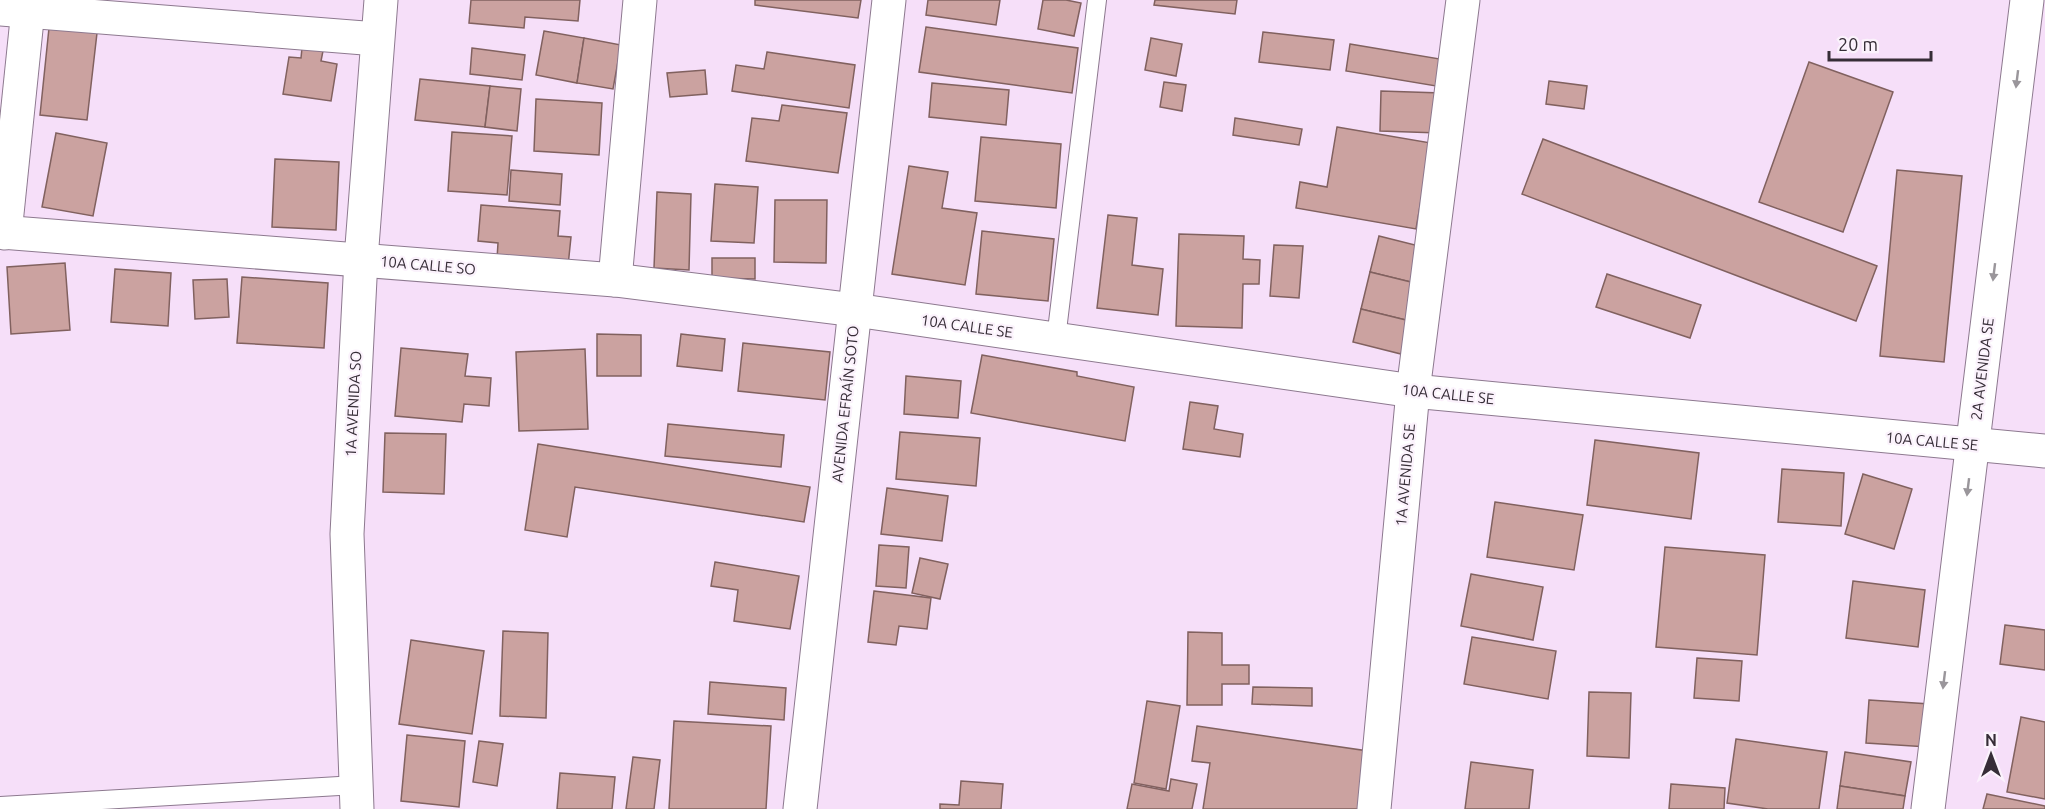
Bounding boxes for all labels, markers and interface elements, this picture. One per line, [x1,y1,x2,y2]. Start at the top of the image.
scale bar [1829,24,1931,62]
text: 20 m [1838,34,1878,54]
one-way arrow [2013,69,2022,88]
street label: 10A CALLE SO [379,252,477,278]
one-way arrow [1989,263,1998,282]
street label: 10A CALLE SE [920,311,1014,341]
street label: 2A AVENIDA SE [1967,317,1997,421]
street label: AVENIDA EFRAÍN SOTO [828,325,862,483]
street label: 1A AVENIDA SO [342,351,364,457]
street label: 10A CALLE SE [1401,381,1495,407]
street label: 1A AVENIDA SE [1392,423,1418,527]
street label: 10A CALLE SE [1885,428,1979,454]
one-way arrow [1963,477,1972,496]
one-way arrow [1939,671,1949,690]
north arrow [1961,725,2021,785]
text: N [1985,731,1997,749]

